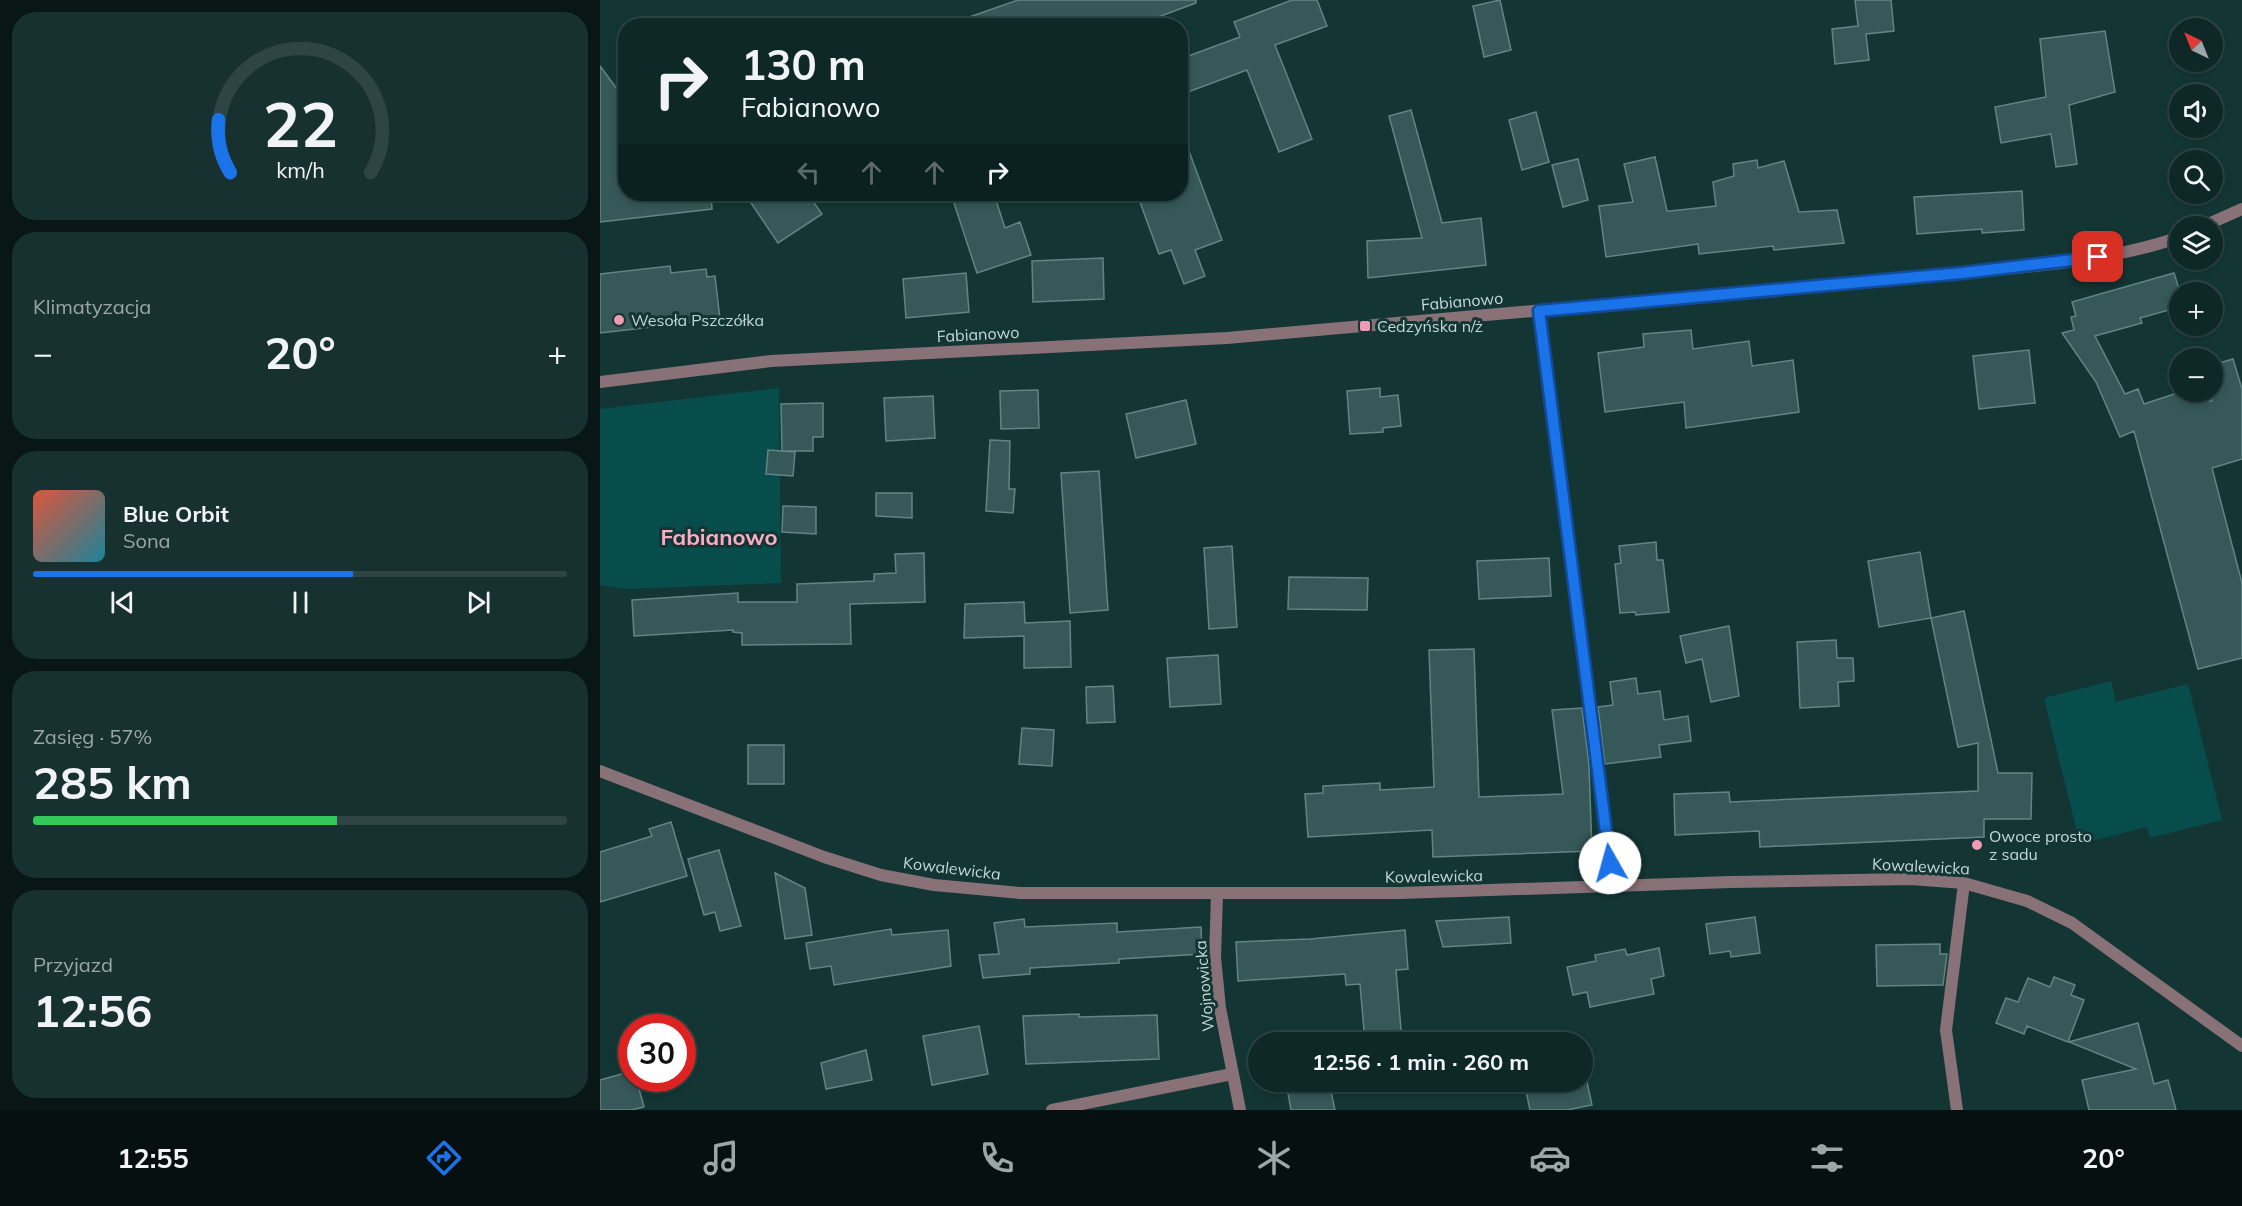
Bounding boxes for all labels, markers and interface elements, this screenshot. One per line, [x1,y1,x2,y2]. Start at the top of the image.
north arrow [2169,18,2223,72]
map controls [2169,18,2223,402]
text: 130 m [741,38,866,91]
icon: right [642,42,720,120]
text: 22 [263,84,337,163]
button: sound [2169,84,2223,138]
text: Fabianowo [741,90,880,124]
button: search [2169,150,2223,204]
text: km/h [276,156,324,183]
icon: left [792,156,825,189]
icon: ahead [855,156,888,189]
icon: ahead [918,156,951,189]
icon: right [981,156,1014,189]
button: layers [2169,216,2223,270]
pin [2072,231,2123,282]
icon: arrive [2081,240,2114,273]
button: + [2169,282,2223,336]
street label: Fabianowo [1420,287,1504,315]
text: Klimatyzacja [33,294,151,319]
place label: Wesoła Pszczółka [631,310,764,330]
marker: Wesoła Pszczółka [612,313,626,327]
place label: Cedzyńska n/ż [1377,316,1483,336]
marker: Cedzyńska n/ż [1358,319,1372,333]
street label: Fabianowo [936,322,1020,346]
text: 20° [264,324,336,380]
text: − [33,332,53,373]
text: + [547,332,567,373]
button: − [2169,348,2223,402]
text: Blue Orbit [123,500,229,528]
district label: Fabianowo [660,523,778,551]
text: Sona [123,528,171,553]
icon: previous [106,586,139,619]
icon: pause [284,586,317,619]
icon: next [462,586,495,619]
text: Zasięg · 57% [33,724,152,749]
text: 285 km [33,754,192,810]
place label: Owoce prosto z sadu [1989,826,2092,864]
position arrow [1578,831,1642,895]
marker: Owoce prosto z sadu [1970,838,1984,852]
street label: Kowalewicka [902,852,1002,884]
street label: Kowalewicka [1871,853,1971,879]
street label: Kowalewicka [1385,865,1483,887]
street label: Wojnowicka [1190,940,1218,1032]
text: Przyjazd [33,952,113,977]
text: 12:56 [33,982,152,1038]
speed limit sign: 30 [618,1014,696,1092]
text: 12:56 · 1 min · 260 m [1312,1048,1529,1076]
icon: directions [423,1137,465,1179]
icon: music [700,1137,742,1179]
icon: phone [976,1137,1018,1179]
icon: climate [1253,1137,1295,1179]
icon: car [1529,1137,1571,1179]
icon: filters [1806,1137,1848,1179]
text: 12:55 [117,1141,189,1175]
text: 20° [2082,1141,2125,1175]

